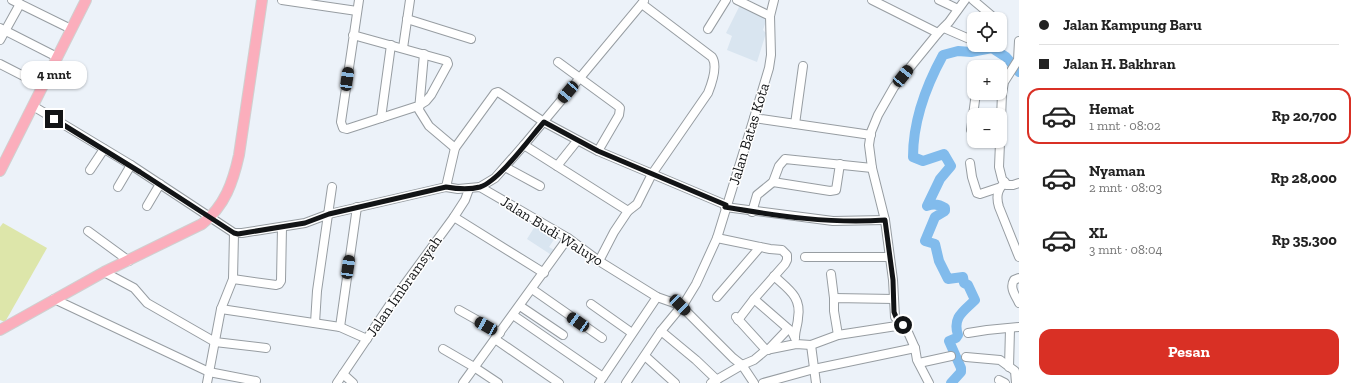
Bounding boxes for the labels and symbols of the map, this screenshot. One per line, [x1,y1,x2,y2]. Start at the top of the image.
callout: 4 mnt [21,61,87,89]
car [891,63,915,89]
car [339,66,355,92]
car [556,79,580,105]
street label: Jalan Batas Kota [725,81,773,187]
route end [45,110,63,128]
street label: Jalan Budi Waluyo [497,192,607,270]
street label: Jalan Imbramsyah [362,232,446,340]
car [340,254,356,280]
car [667,292,693,318]
car [565,310,591,334]
car [473,315,499,337]
route start [894,316,912,334]

